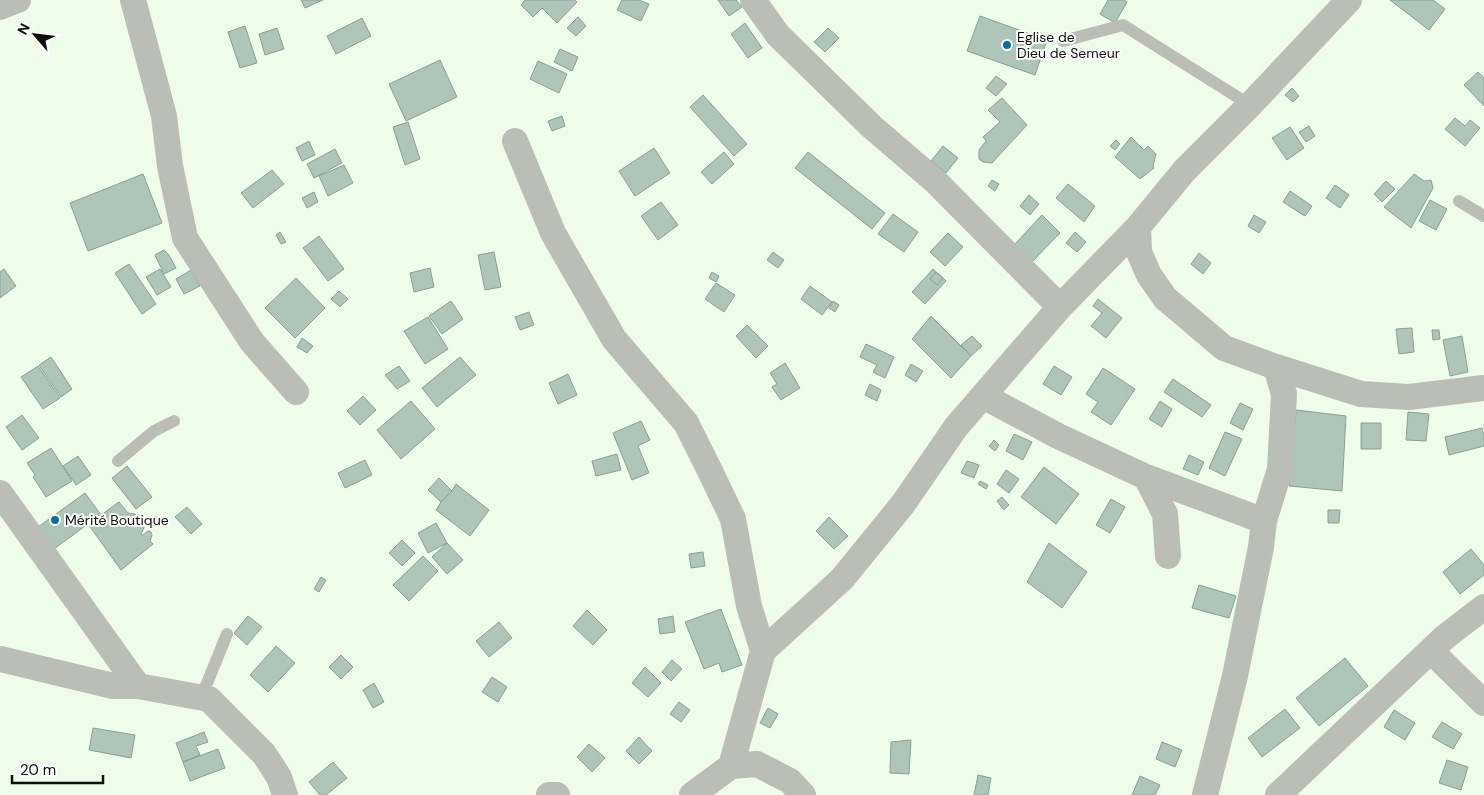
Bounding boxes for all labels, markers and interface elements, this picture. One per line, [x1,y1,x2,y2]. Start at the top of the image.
north arrow [10,10,60,60]
text: N [13,20,34,38]
place label: Eglise de Dieu de Semeur [1017,28,1120,62]
marker: Eglise de Dieu de Semeur [1001,39,1013,51]
place label: Mérité Boutique [65,511,169,529]
marker: Mérité Boutique [49,514,61,526]
scale bar [12,752,104,784]
text: 20 m [20,760,56,780]

